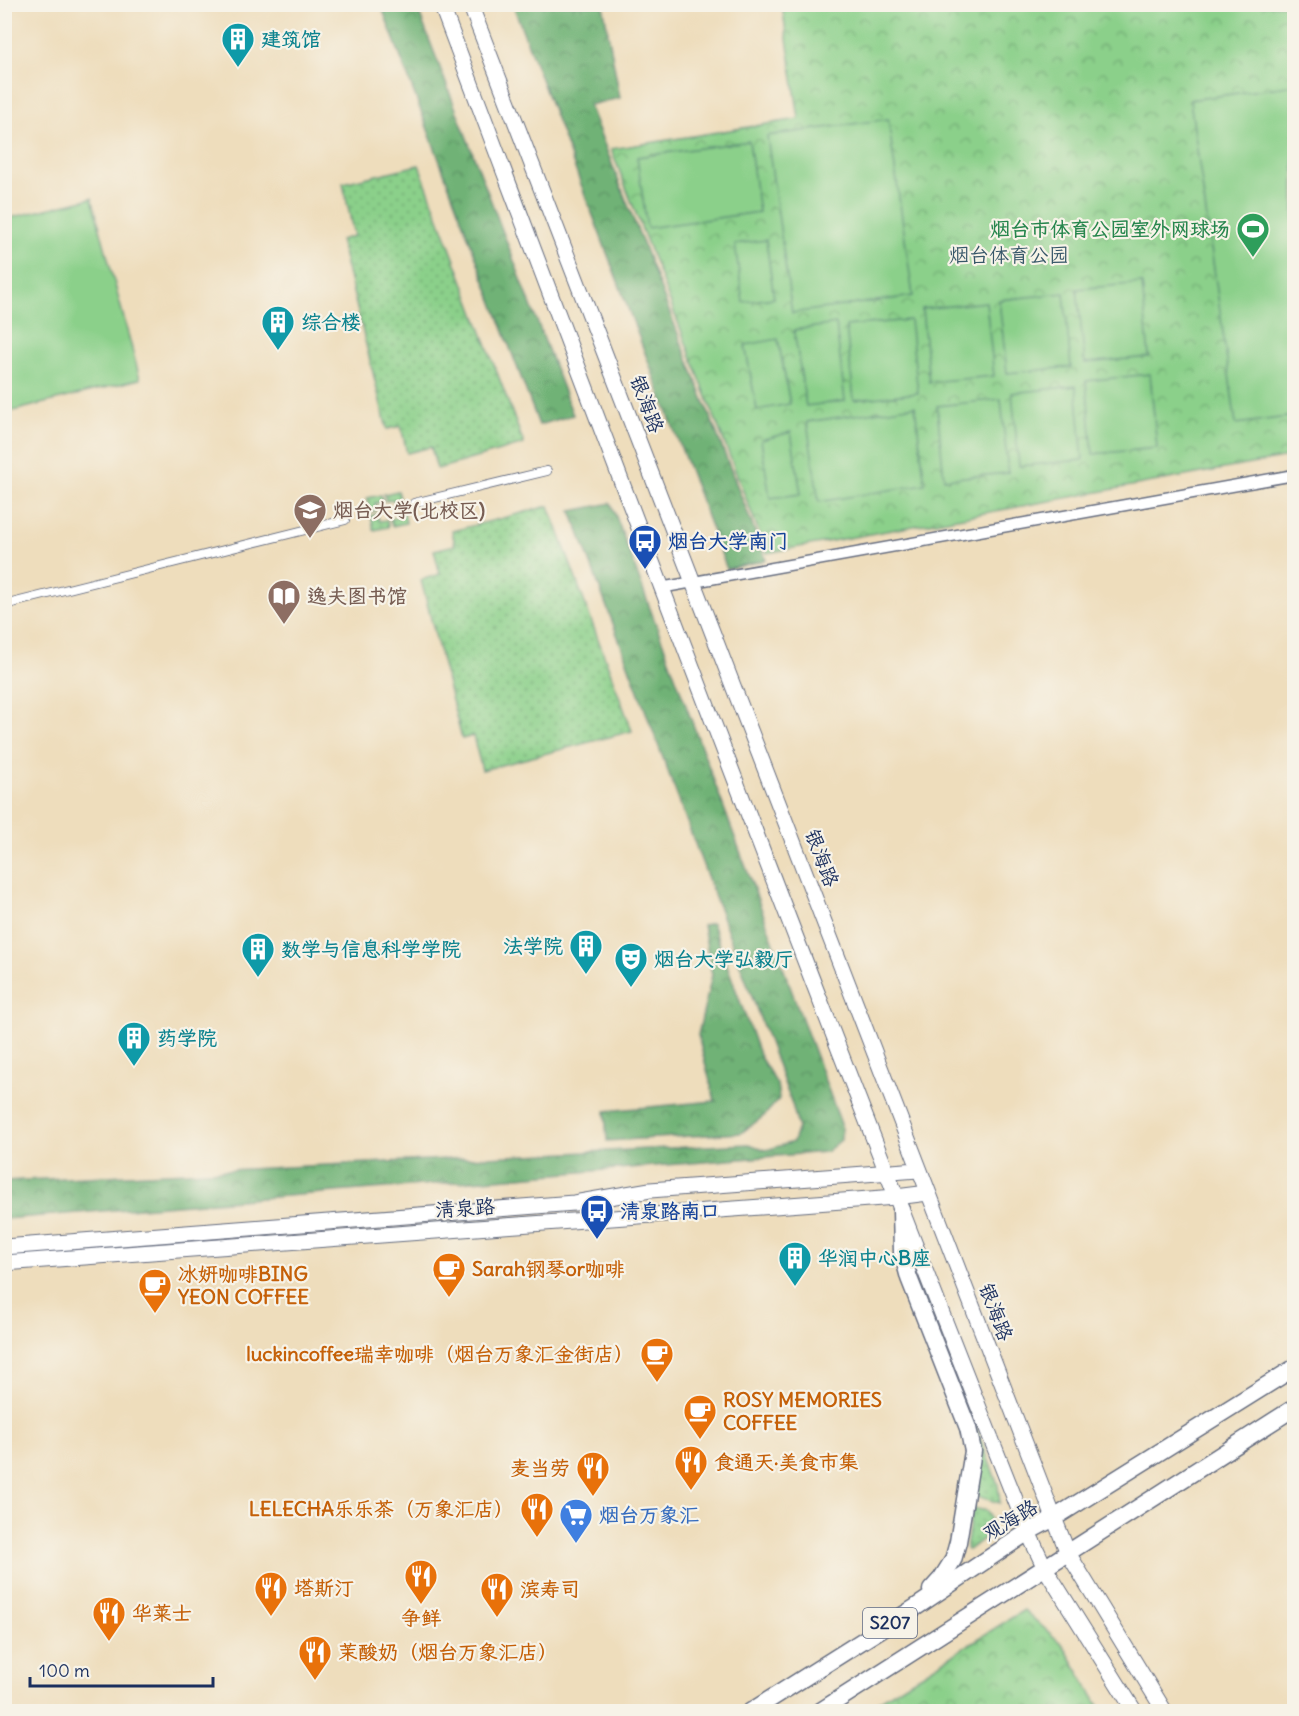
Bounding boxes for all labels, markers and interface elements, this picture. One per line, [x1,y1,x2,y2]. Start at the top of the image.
building icon: 建筑馆 [220,21,256,68]
place label: 建筑馆 [261,26,321,51]
sports icon: 烟台市体育公园室外网球场 [1235,211,1271,258]
place label: 烟台市体育公园室外网球场 [990,216,1230,241]
park label: 烟台体育公园 [949,242,1069,267]
building icon: 综合楼 [260,304,296,351]
place label: 综合楼 [301,309,361,334]
street label: 银海路 [625,371,670,437]
school or university icon: 烟台大学(北校区) [292,492,328,539]
place label: 烟台大学(北校区) [333,497,485,522]
bus stop icon: 烟台大学南门 [627,523,663,570]
place label: 烟台大学南门 [668,528,788,553]
library icon: 逸夫图书馆 [266,578,302,625]
place label: 逸夫图书馆 [307,583,407,608]
street label: 银海路 [800,825,845,891]
building icon: 法学院 [568,928,604,975]
building icon: 数学与信息科学学院 [240,931,276,978]
place label: 法学院 [503,933,563,958]
place label: 数学与信息科学学院 [281,936,461,961]
theatre icon: 烟台大学弘毅厅 [613,941,649,988]
place label: 烟台大学弘毅厅 [654,946,794,971]
building icon: 药学院 [116,1020,152,1067]
place label: 药学院 [157,1025,217,1050]
street label: 清泉路 [434,1193,497,1222]
bus stop icon: 清泉路南口 [579,1193,615,1240]
place label: 清泉路南口 [620,1198,720,1223]
building icon: 华润中心B座 [777,1240,813,1287]
place label: 华润中心B座 [818,1245,931,1270]
cafe icon: Sarah钢琴or咖啡 [431,1251,467,1298]
place label: Sarah钢琴or咖啡 [472,1256,625,1281]
place label: 冰妍咖啡BING YEON COFFEE [177,1261,309,1309]
cafe icon: 冰妍咖啡BING YEON COFFEE [137,1267,173,1314]
street label: 银海路 [974,1279,1019,1345]
cafe icon: luckincoffee瑞幸咖啡（烟台万象汇金街店） [639,1336,675,1383]
place label: luckincoffee瑞幸咖啡（烟台万象汇金街店） [246,1341,634,1366]
place label: ROSY MEMORIES COFFEE [723,1387,882,1435]
cafe icon: ROSY MEMORIES COFFEE [682,1393,718,1440]
restaurant icon: 食通天·美食市集 [673,1444,709,1491]
place label: 食通天·美食市集 [714,1449,858,1474]
restaurant icon: 麦当劳 [575,1450,611,1497]
place label: 麦当劳 [510,1455,570,1480]
restaurant icon: LELECHA乐乐茶（万象汇店） [519,1491,555,1538]
street label: 观海路 [978,1493,1043,1546]
place label: LELECHA乐乐茶（万象汇店） [249,1496,514,1521]
supermarket icon: 烟台万象汇 [558,1497,594,1544]
place label: 烟台万象汇 [599,1502,699,1527]
restaurant icon: 争鲜 [403,1558,439,1605]
restaurant icon: 塔斯汀 [253,1570,289,1617]
restaurant icon: 滨寿司 [479,1571,515,1618]
place label: 塔斯汀 [294,1575,354,1600]
place label: 滨寿司 [520,1576,580,1601]
restaurant icon: 华莱士 [91,1595,127,1642]
place label: 华莱士 [132,1600,192,1625]
place label: 争鲜 [401,1605,442,1630]
road number: S207 [863,1608,917,1638]
restaurant icon: 茉酸奶（烟台万象汇店） [297,1634,333,1681]
place label: 茉酸奶（烟台万象汇店） [338,1639,558,1664]
scale bar [30,1650,213,1688]
text: 100 m [39,1659,90,1682]

